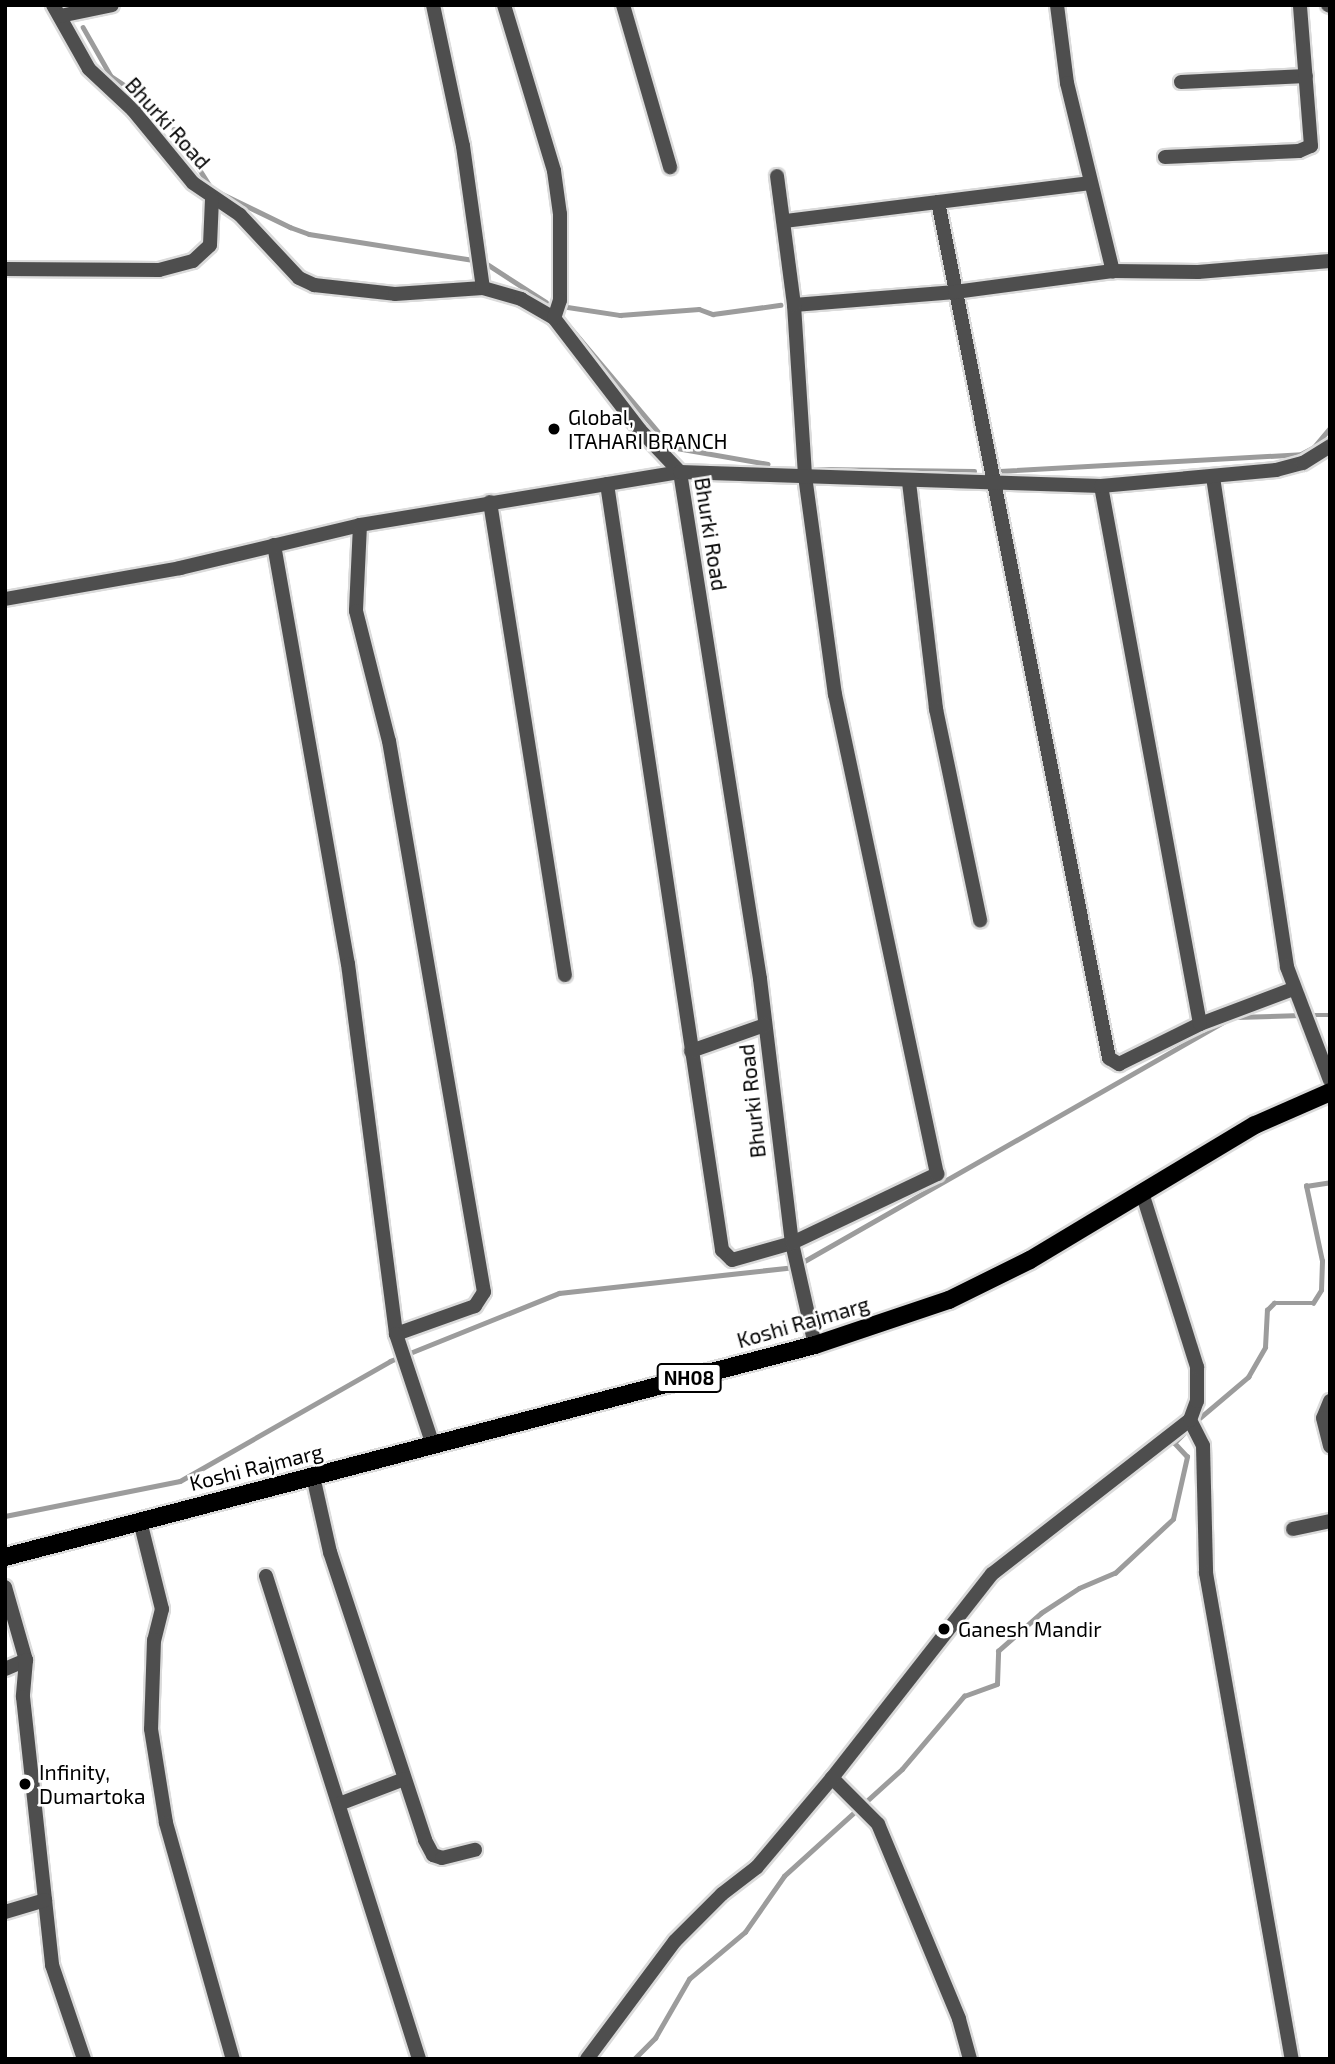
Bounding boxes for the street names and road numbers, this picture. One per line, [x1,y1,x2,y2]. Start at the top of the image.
street label: Bhurki Road [120,72,216,174]
street label: Bhurki Road [690,475,732,593]
street label: Bhurki Road [733,1043,771,1159]
street label: Koshi Rajmarg [734,1291,872,1353]
road number: NH08 [656,1362,722,1394]
street label: Koshi Rajmarg [187,1438,325,1496]

